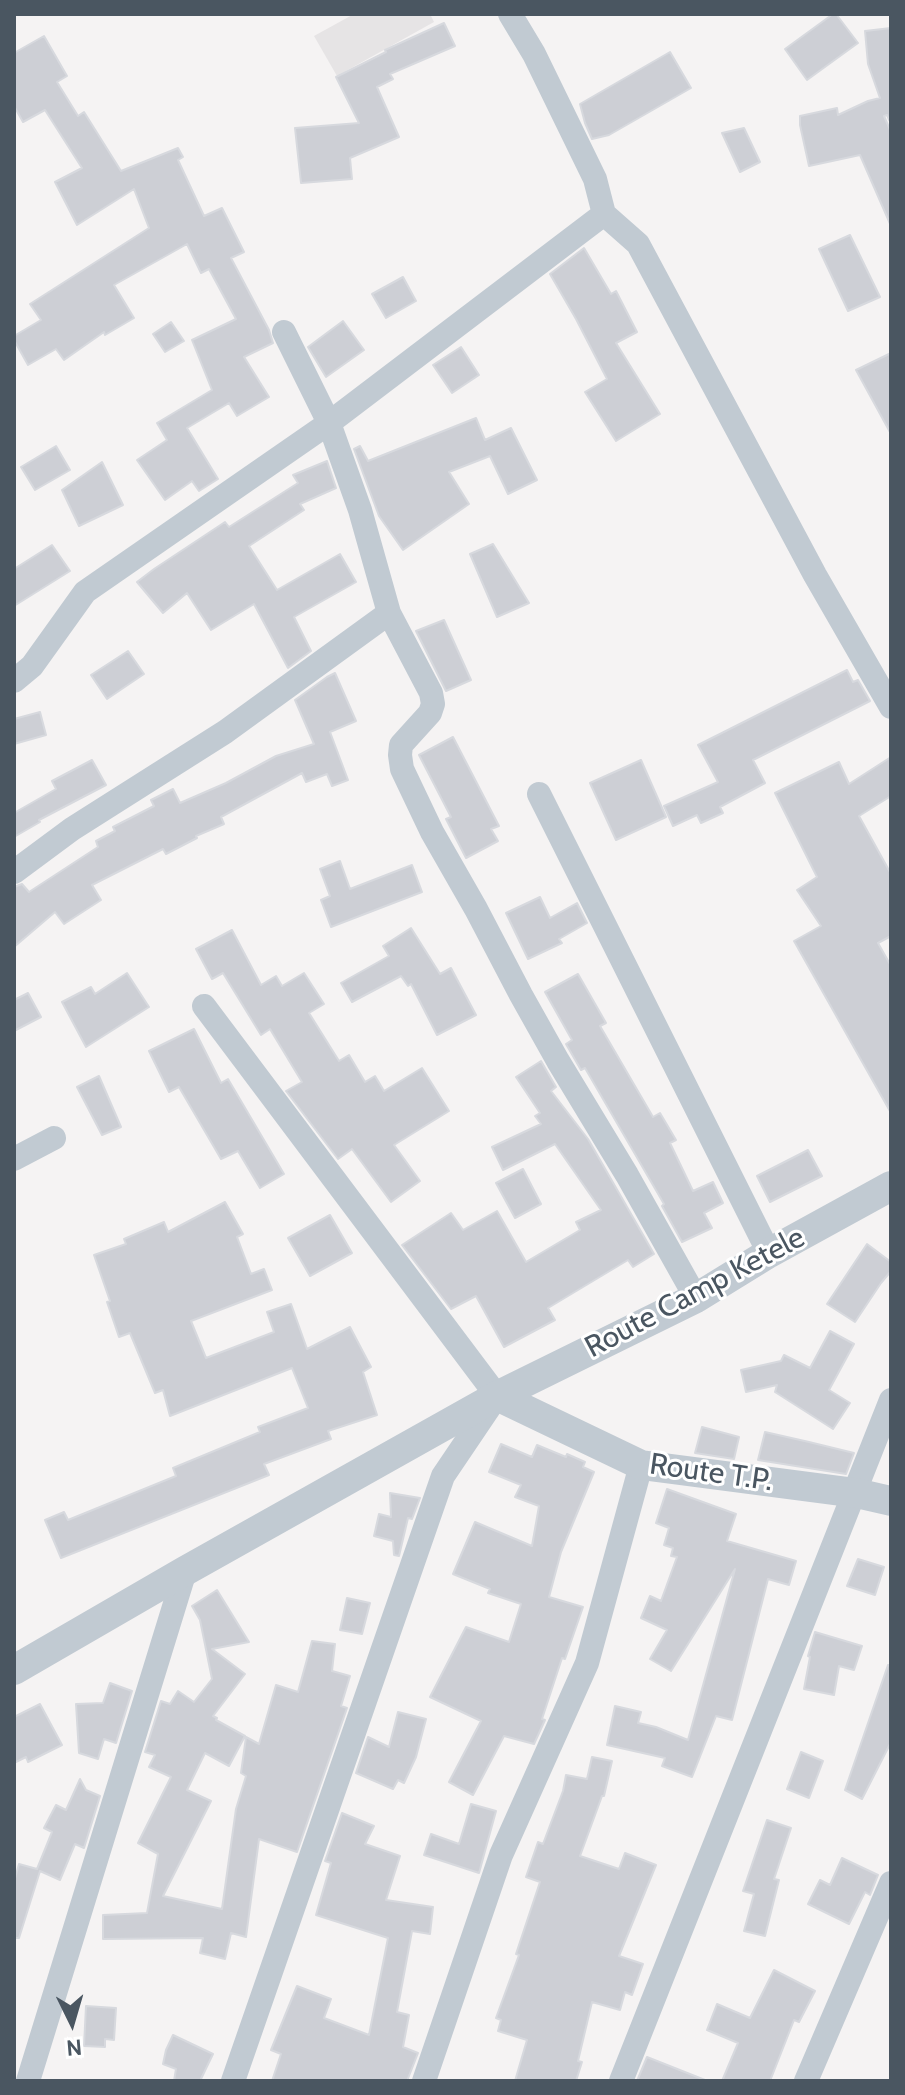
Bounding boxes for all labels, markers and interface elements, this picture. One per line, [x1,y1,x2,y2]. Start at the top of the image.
street label: Route Camp Ketele [579,1220,811,1366]
street label: Route T.P. [647,1447,775,1499]
north arrow [32,1983,112,2063]
text: N [65,2033,83,2062]

